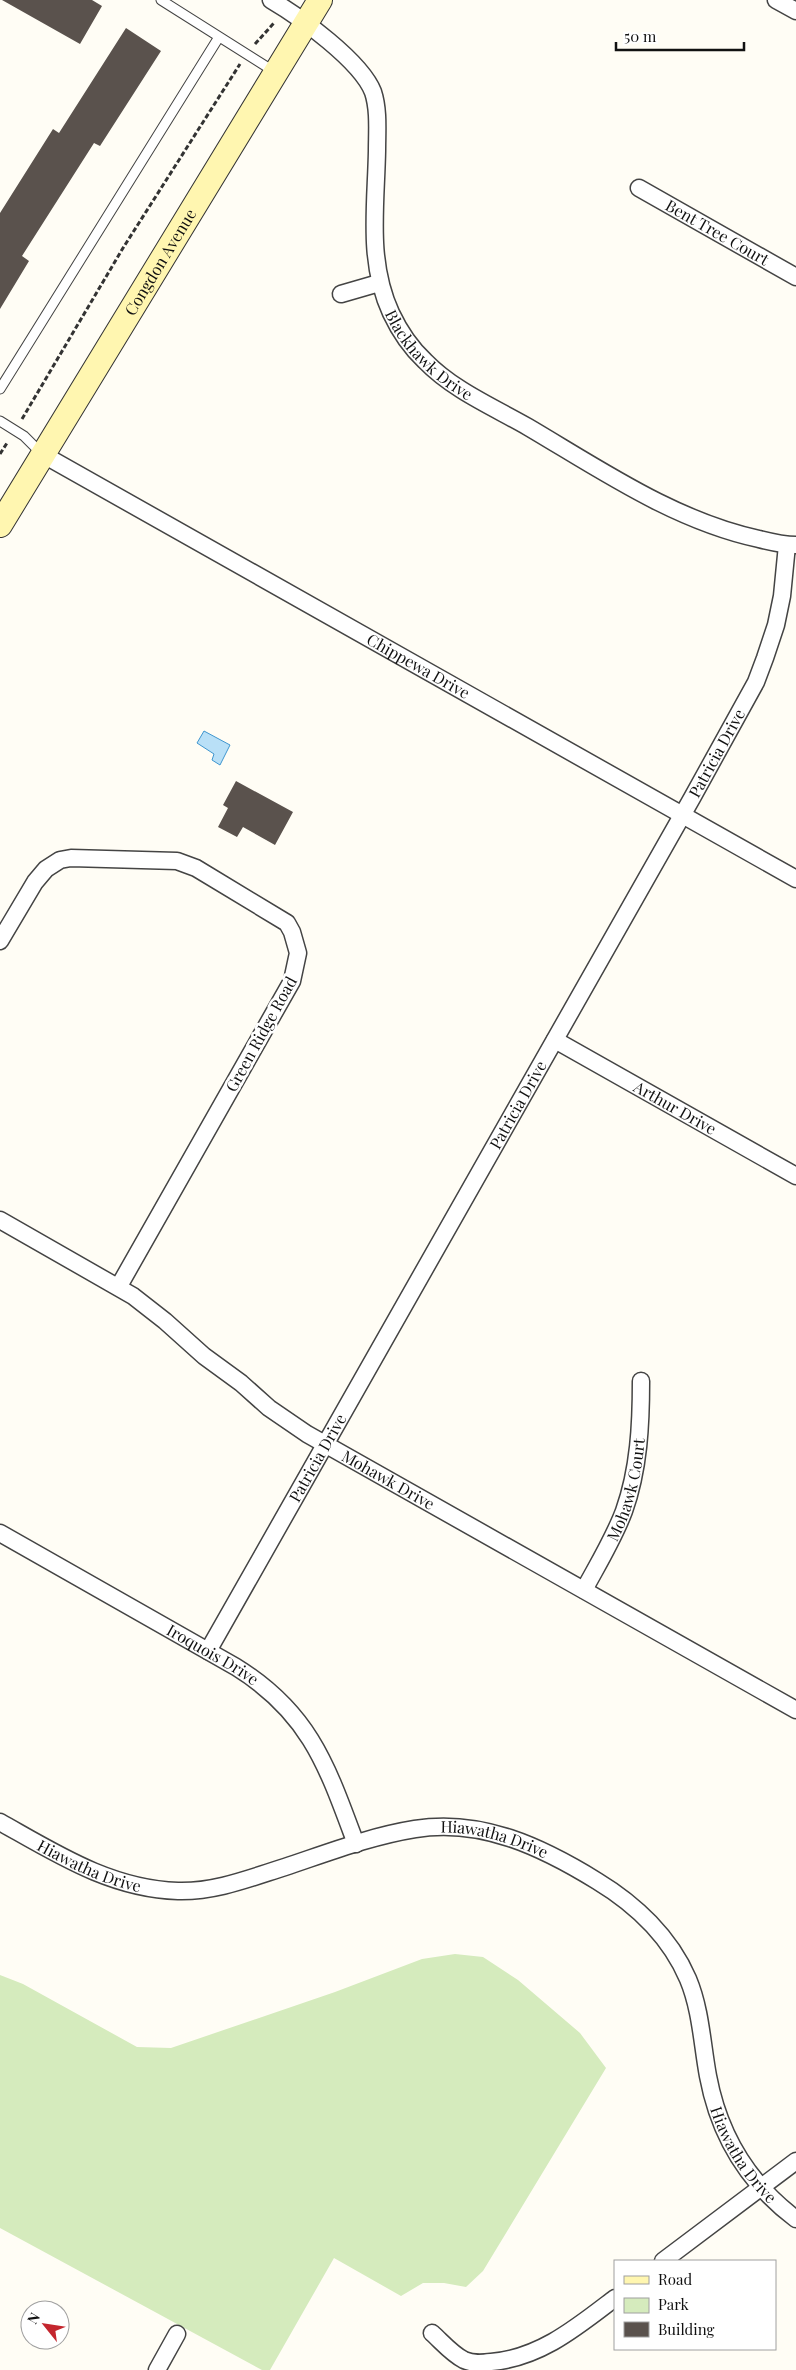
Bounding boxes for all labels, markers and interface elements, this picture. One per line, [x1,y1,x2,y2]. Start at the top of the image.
scale bar [616,20,744,52]
text: 50 m [624,26,657,46]
street label: Bent Tree Court [662,194,773,270]
street label: Congdon Avenue [119,204,200,319]
street label: Blackhawk Drive [381,306,477,404]
street label: Chippewa Drive [363,628,474,703]
street label: Patricia Drive [683,705,749,801]
street label: Green Ridge Road [220,972,301,1095]
street label: Patricia Drive [484,1057,551,1152]
street label: Arthur Drive [630,1075,720,1139]
street label: Patricia Drive [284,1410,350,1506]
street label: Mohawk Court [601,1437,649,1544]
street label: Mohawk Drive [338,1445,439,1514]
street label: Iroquois Drive [163,1619,263,1689]
street label: Hiawatha Drive [440,1816,552,1862]
street label: Hiawatha Drive [34,1834,143,1896]
street label: Hiawatha Drive [706,2103,781,2207]
legend [614,2260,776,2350]
text: Road [658,2269,692,2289]
text: Park [658,2294,690,2314]
north arrow [20,2300,70,2350]
text: N [23,2309,44,2327]
text: Building [658,2319,715,2339]

